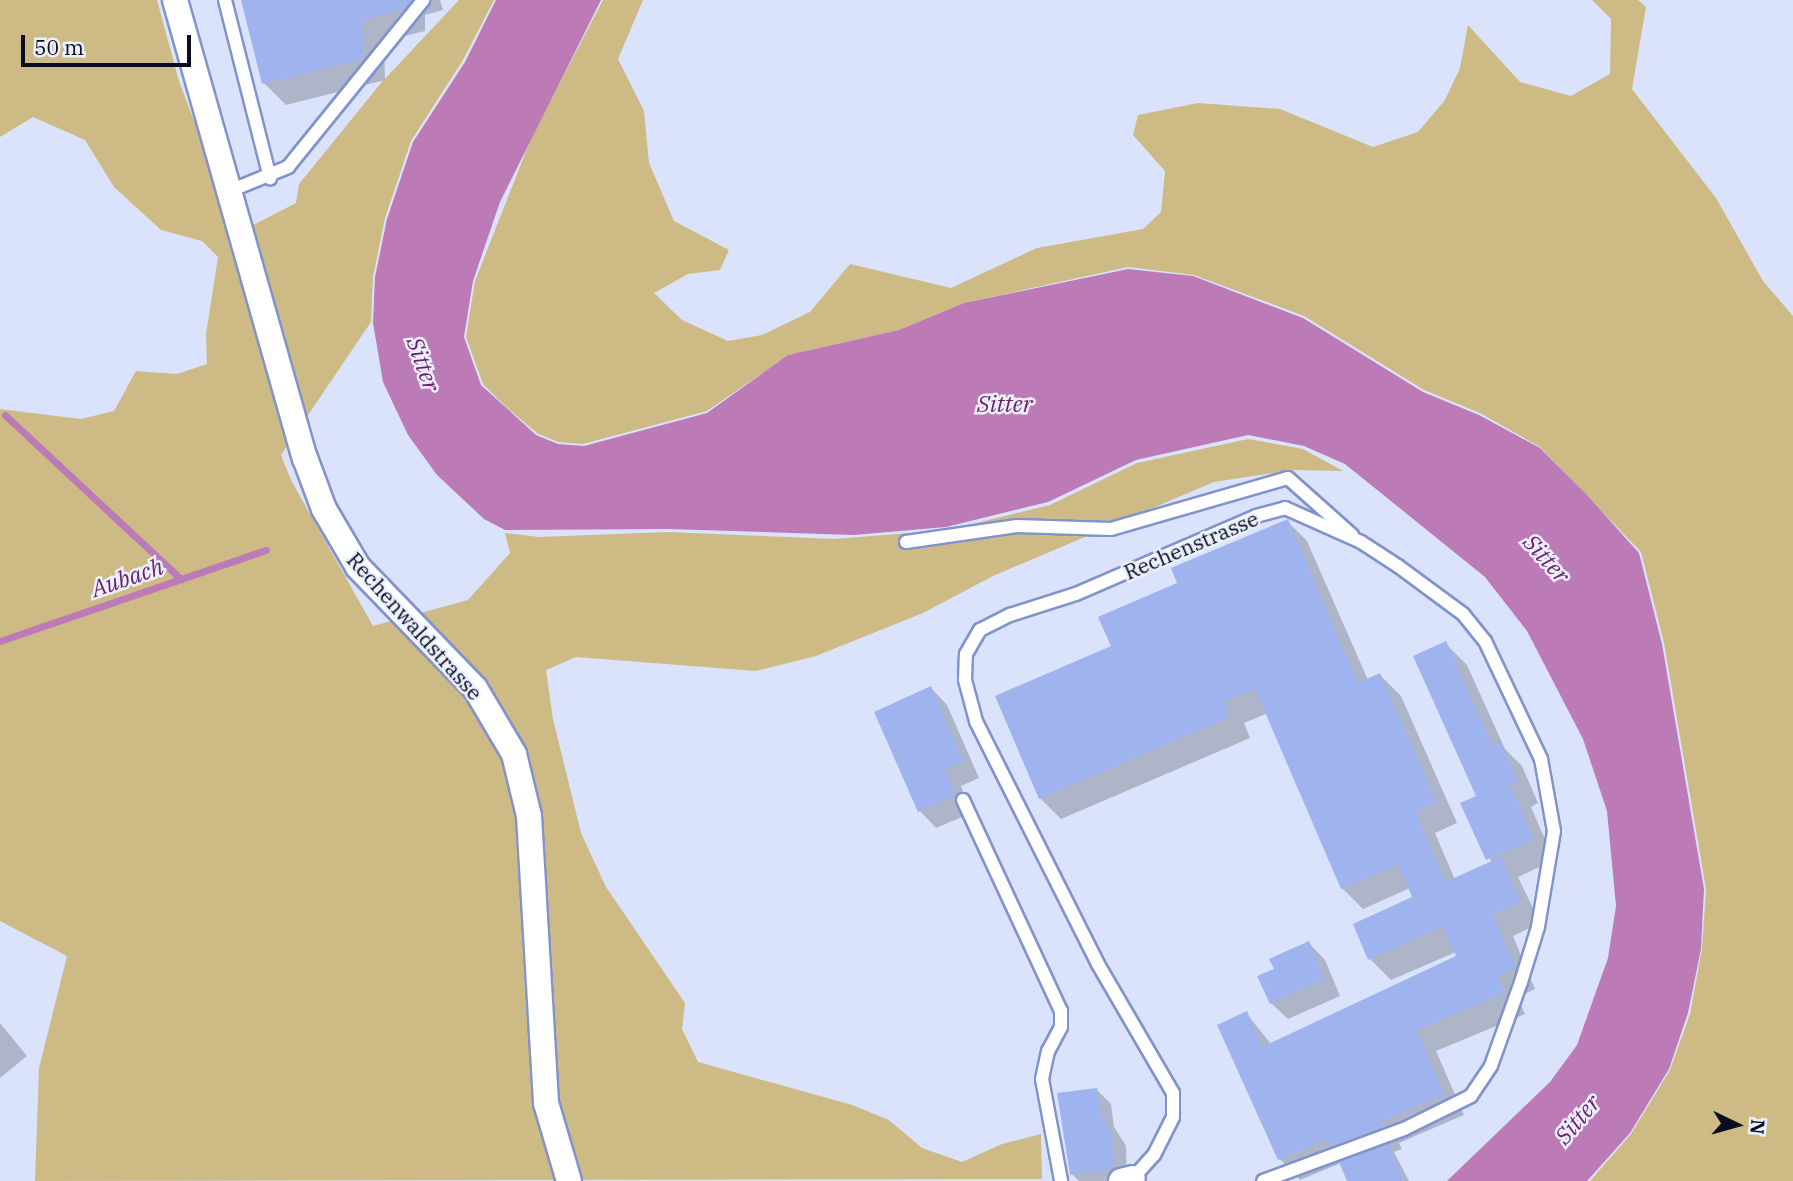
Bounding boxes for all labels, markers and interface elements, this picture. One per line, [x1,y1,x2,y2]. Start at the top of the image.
scale bar [24,21,194,65]
text: 50 m [34,33,84,61]
water label: Sitter [401,333,447,395]
water label: Sitter [977,389,1033,417]
street label: Rechenstrasse [1120,505,1262,585]
water label: Sitter [1518,528,1576,588]
street label: Rechenwaldstrasse [342,547,488,705]
water label: Aubach [87,552,167,602]
water label: Sitter [1548,1089,1606,1149]
north arrow [1702,1090,1772,1160]
text: N [1745,1118,1771,1135]

